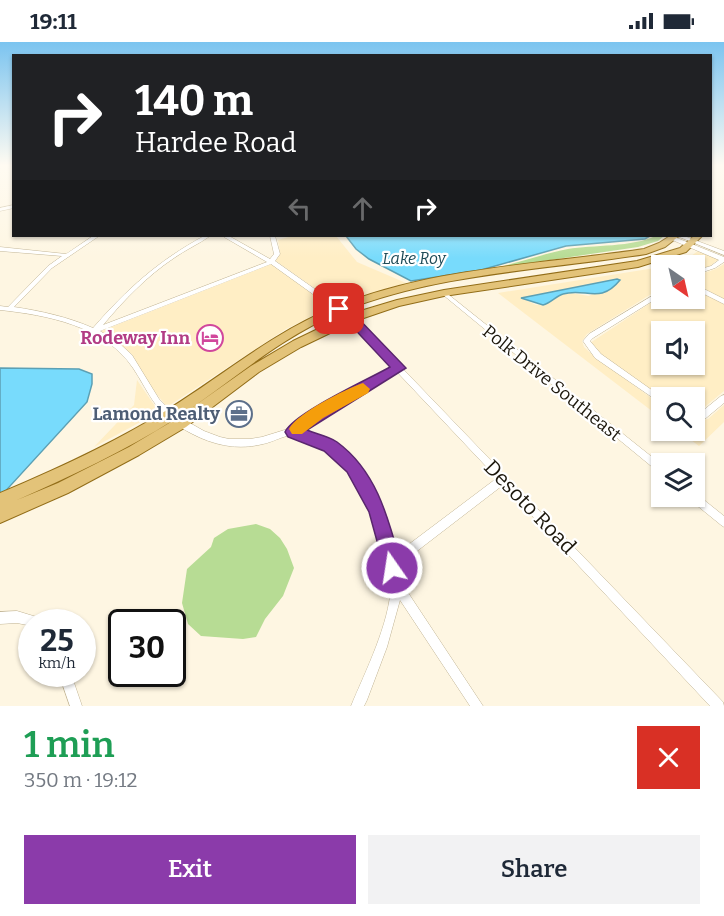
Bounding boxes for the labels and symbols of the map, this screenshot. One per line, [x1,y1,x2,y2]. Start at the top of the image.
water label: Lake Roy [382,249,447,268]
north arrow [651,255,705,309]
pin [313,283,364,334]
street label: Polk Drive Southeast [478,320,626,446]
hotel icon: Rodeway Inn [195,323,225,353]
place label: Rodeway Inn [80,327,190,349]
office icon: Lamond Realty [224,399,254,429]
place label: Lamond Realty [92,403,221,425]
street label: Desoto Road [478,454,582,560]
position arrow [360,536,424,600]
speed limit sign: 30 [108,609,186,687]

